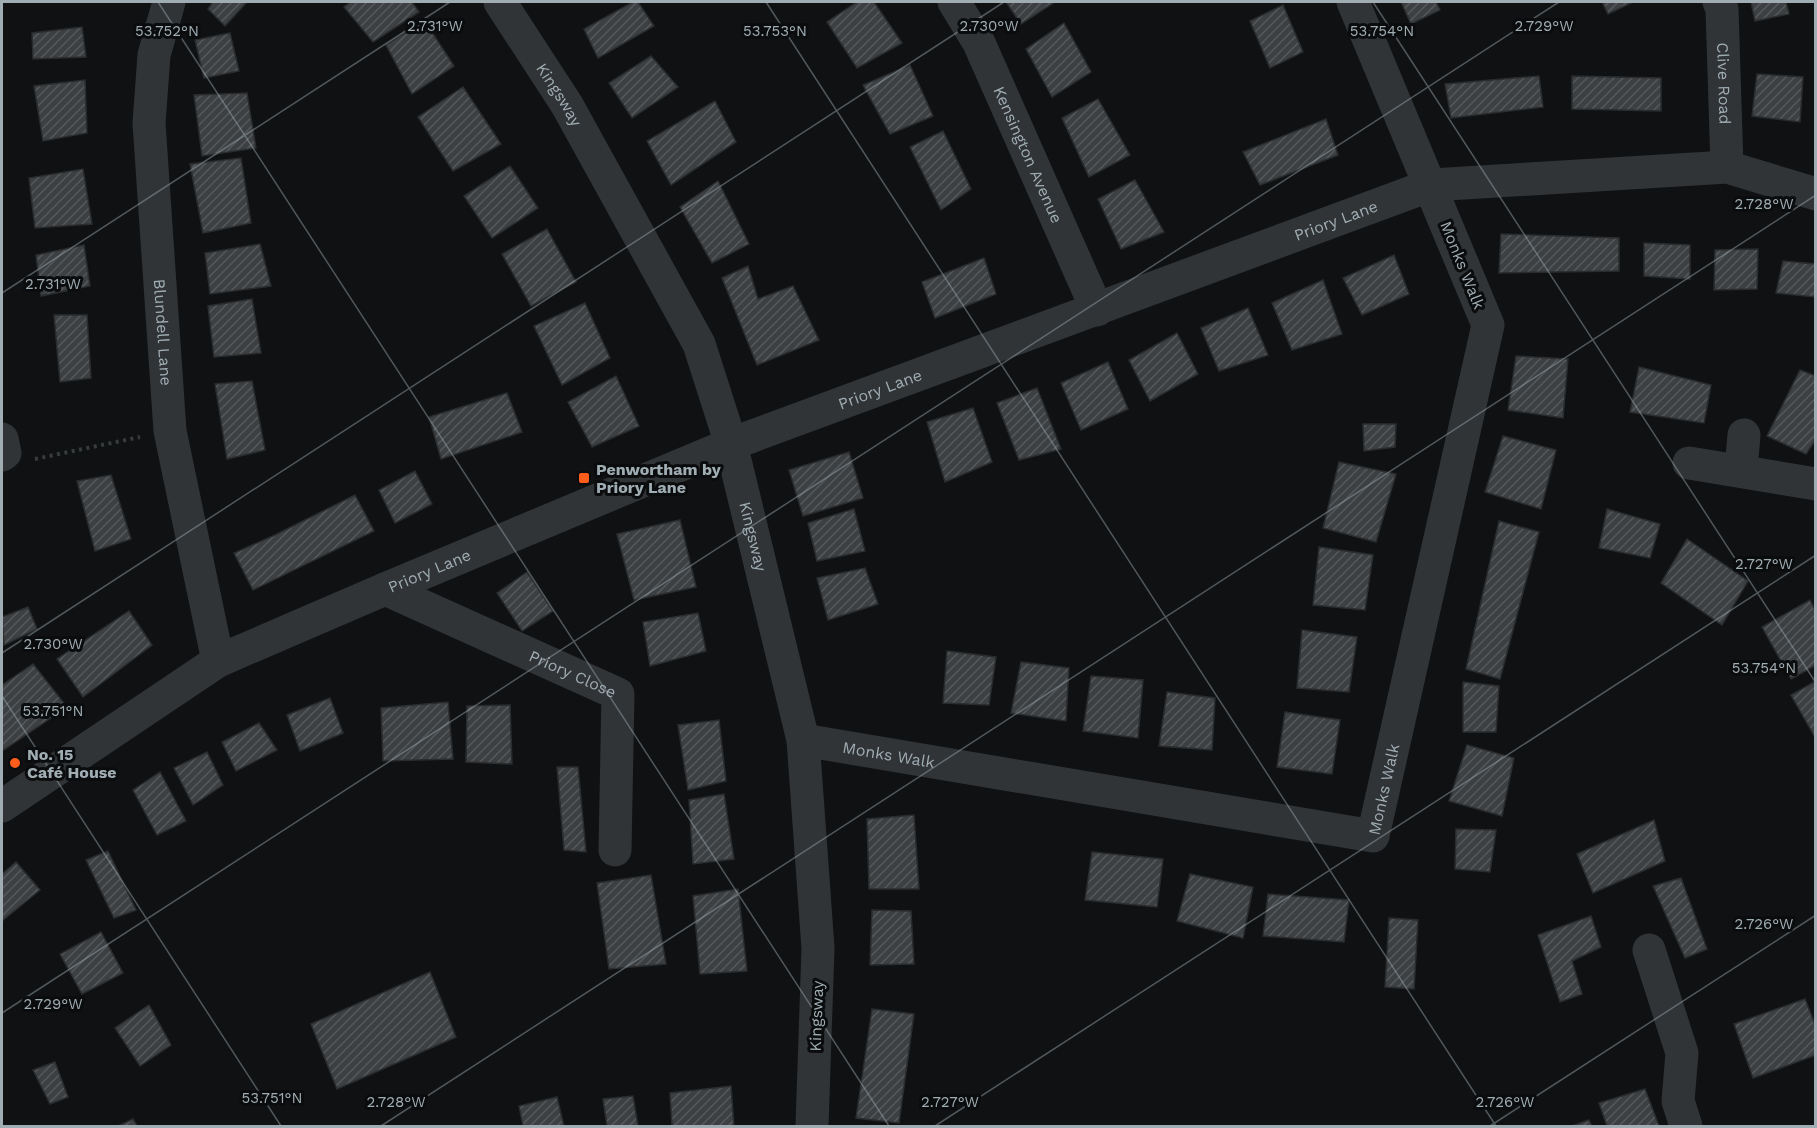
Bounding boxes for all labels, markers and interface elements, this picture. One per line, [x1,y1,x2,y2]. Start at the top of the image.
text: 2.731°W [407,17,463,35]
text: 2.730°W [959,17,1019,35]
text: 2.729°W [1514,17,1574,35]
text: 53.752°N [135,22,199,40]
text: 53.753°N [743,22,807,40]
text: 53.754°N [1350,22,1414,40]
street label: Clive Road [1713,42,1735,125]
street label: Kingsway [532,59,586,130]
street label: Kensington Avenue [989,83,1066,226]
text: 2.728°W [1734,195,1794,213]
street label: Priory Lane [1291,197,1380,245]
street label: Monks Walk [1436,218,1489,312]
text: 2.731°W [25,275,81,293]
street label: Blundell Lane [150,278,176,386]
street label: Priory Lane [836,365,925,413]
place label: Penwortham by Priory Lane [596,460,722,497]
marker: Penwortham by Priory Lane [577,471,591,485]
street label: Kingsway [735,500,771,574]
street label: Priory Lane [385,545,474,597]
text: 2.727°W [1735,555,1793,573]
text: 2.730°W [23,635,83,653]
street label: Priory Close [526,646,619,702]
text: 53.754°N [1732,659,1796,677]
text: 53.751°N [22,702,84,720]
street label: Monks Walk [841,738,936,772]
street label: Monks Walk [1365,742,1404,837]
place label: No. 15 Café House [27,745,117,782]
marker: No. 15 Café House [8,756,22,770]
text: 2.726°W [1734,915,1794,933]
street label: Kingsway [806,979,827,1052]
text: 2.729°W [23,995,83,1013]
text: 53.751°N [241,1089,303,1107]
text: 2.728°W [366,1093,426,1111]
text: 2.727°W [921,1093,979,1111]
text: 2.726°W [1475,1093,1535,1111]

